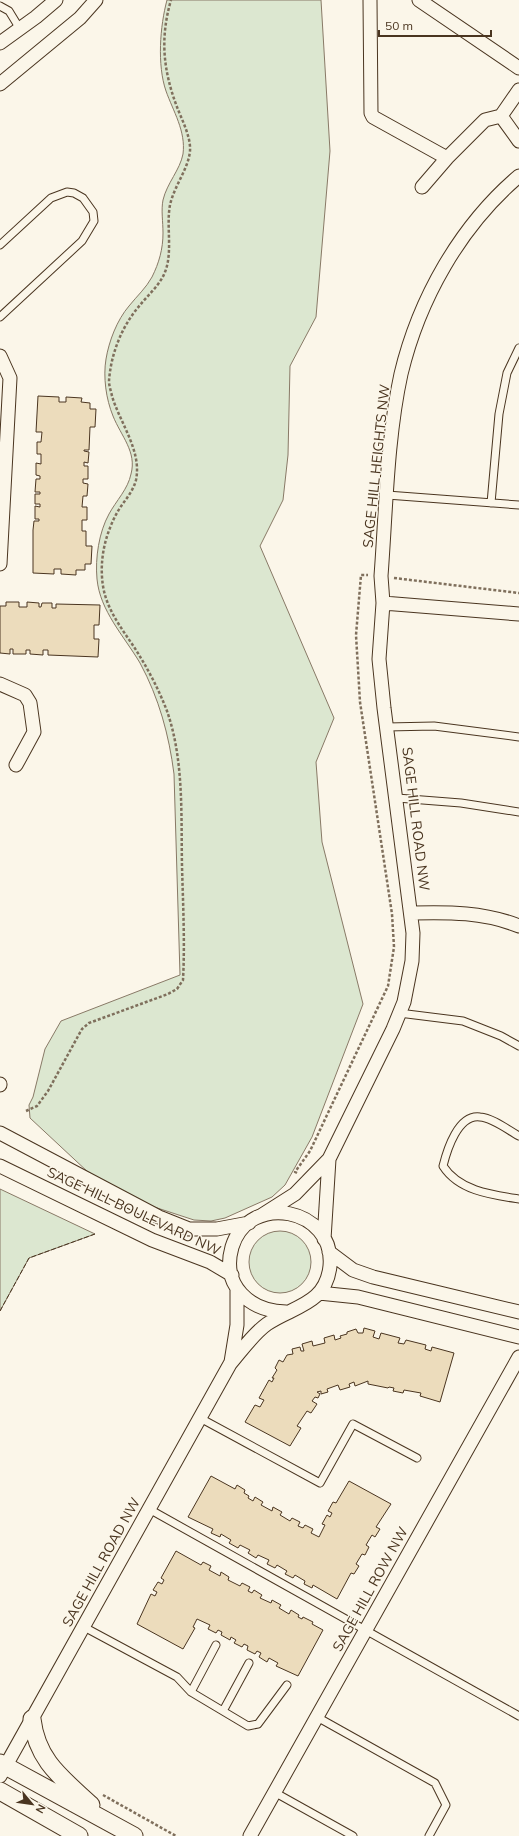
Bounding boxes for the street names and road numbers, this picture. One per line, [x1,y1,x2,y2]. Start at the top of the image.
street label: SAGE HILL HEIGHTS NW [358,383,394,549]
street label: SAGE HILL ROAD NW [398,746,434,892]
street label: SAGE HILL BOULEVARD NW [44,1163,224,1259]
street label: SAGE HILL ROAD NW [58,1494,144,1630]
street label: SAGE HILL ROW NW [328,1523,412,1654]

